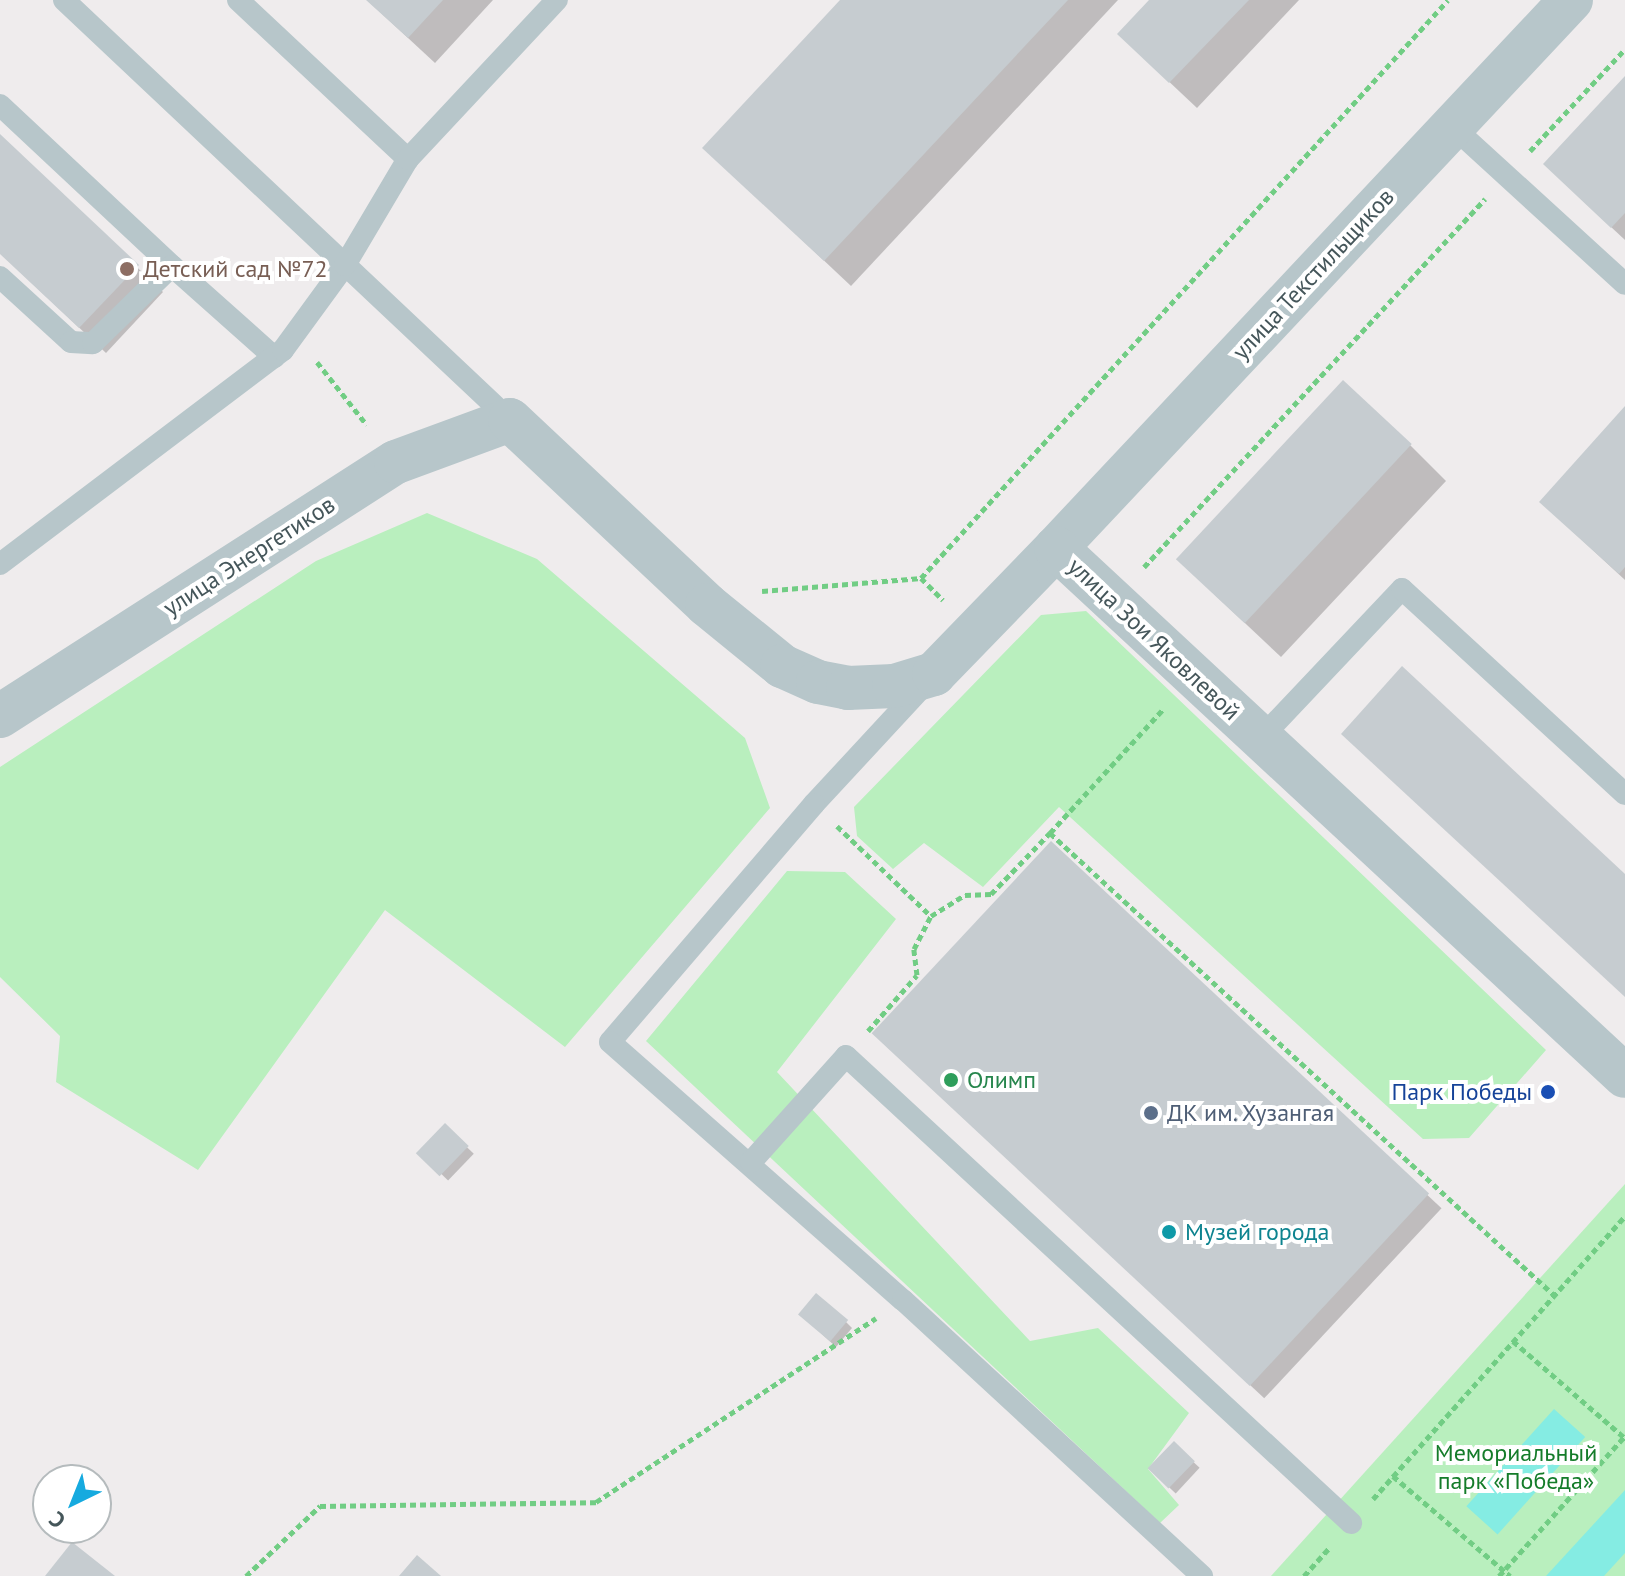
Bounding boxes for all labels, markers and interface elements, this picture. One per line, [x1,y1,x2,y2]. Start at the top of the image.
street label: улица Текстильщиков [1226,182,1400,366]
place label: Детский сад №72 [143,255,328,283]
marker: Детский сад №72 [118,260,136,278]
street label: улица Энергетиков [158,490,340,622]
street label: улица Зои Яковлевой [1062,552,1246,726]
place label: Олимп [967,1066,1036,1094]
marker: Олимп [942,1071,960,1089]
place label: Парк Победы [1391,1078,1532,1106]
marker: Парк Победы [1539,1083,1557,1101]
place label: ДК им. Хузангая [1167,1099,1337,1127]
marker: ДК им. Хузангая [1142,1104,1160,1122]
place label: Музей города [1185,1218,1329,1246]
marker: Музей города [1160,1223,1178,1241]
park label: Мемориальный парк «Победа» [1435,1439,1597,1495]
north arrow [32,1464,112,1544]
text: С [43,1506,71,1535]

